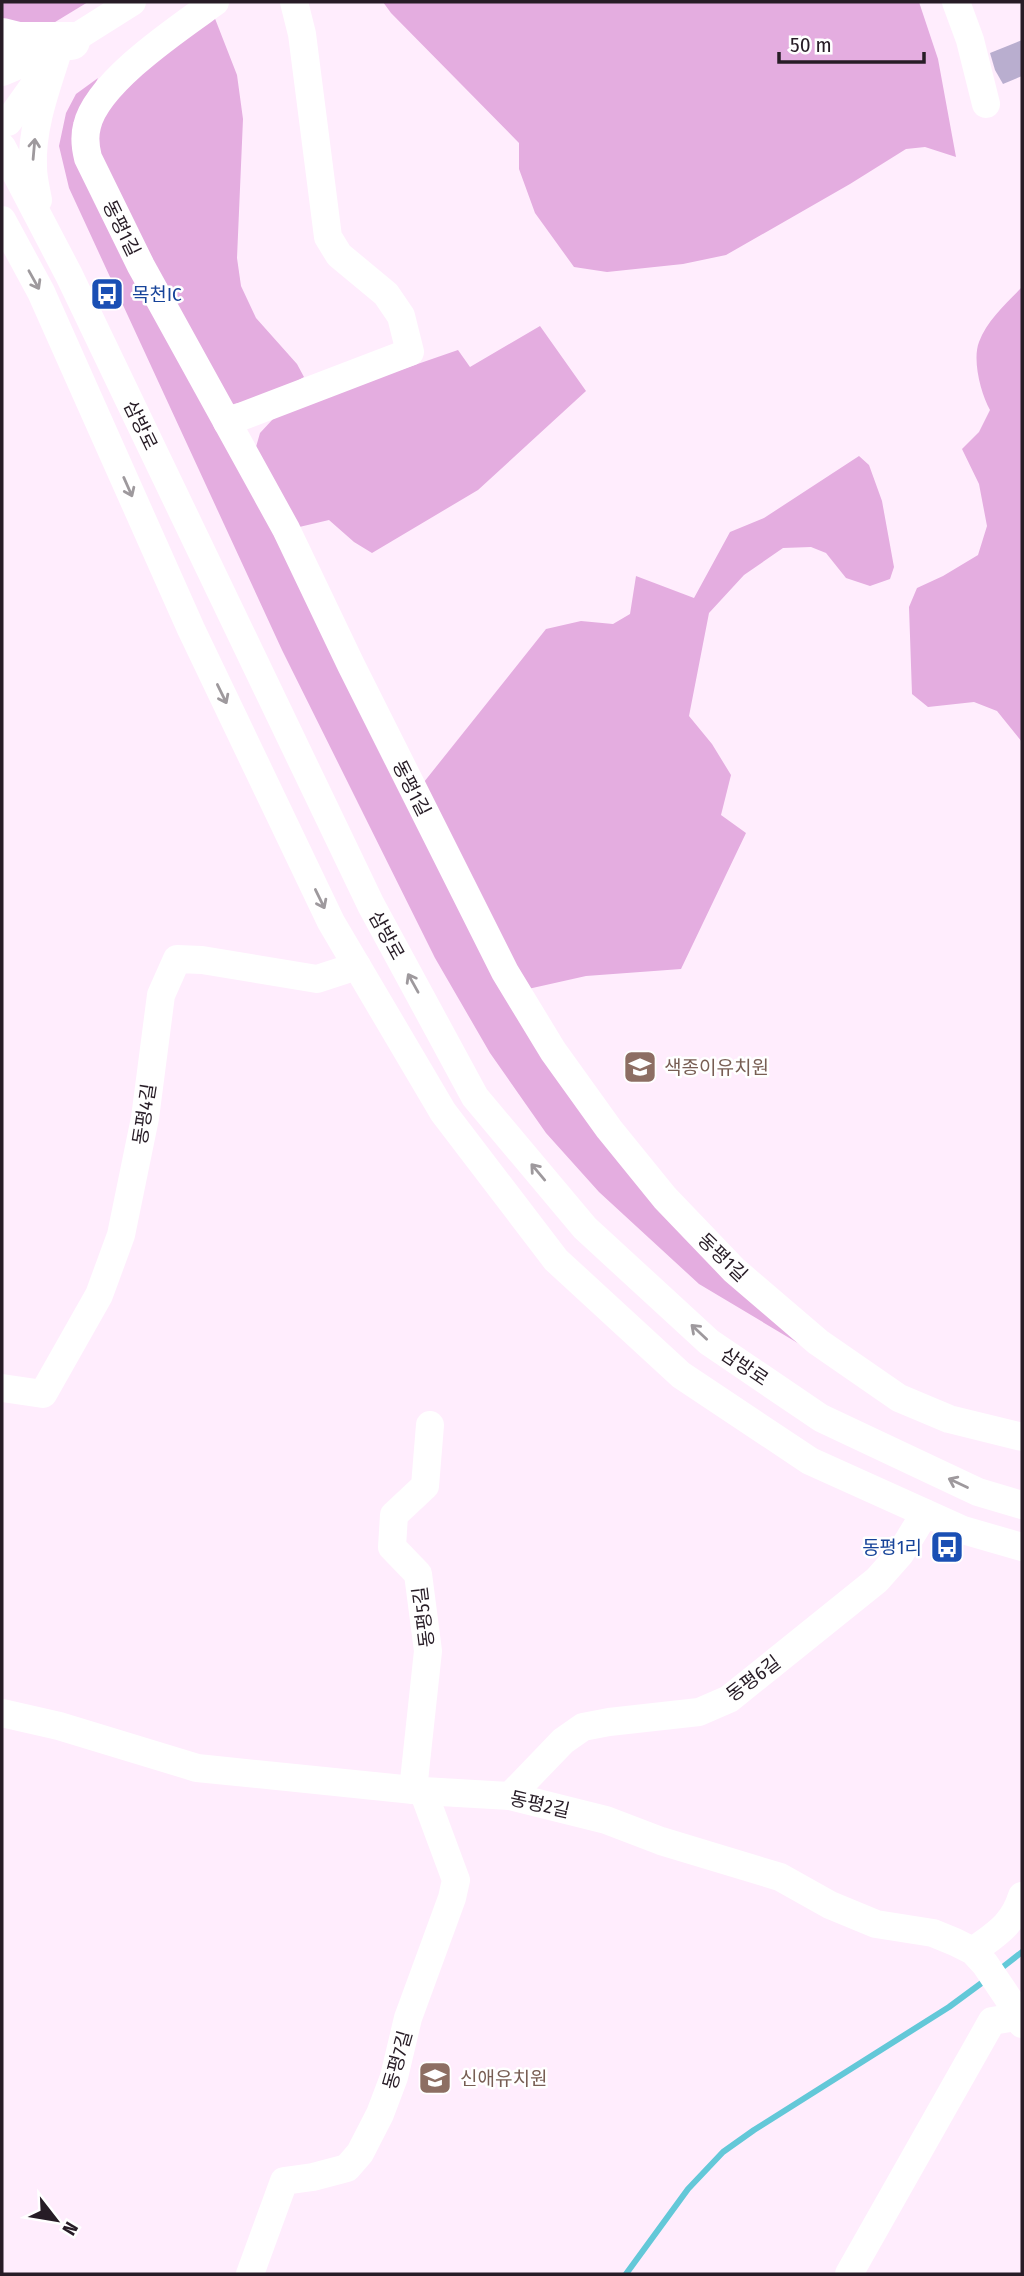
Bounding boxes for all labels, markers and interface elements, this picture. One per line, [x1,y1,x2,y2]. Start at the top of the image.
scale bar [779,21,924,65]
text: 50 m [790,32,832,58]
one-way arrow [28,138,41,161]
street label: 동평1길 [98,196,145,260]
one-way arrow [28,269,41,290]
bus stop icon: 목천IC [88,275,126,313]
place label: 목천IC [132,283,182,306]
street label: 삼방로 [119,397,162,454]
one-way arrow [122,476,135,497]
one-way arrow [216,683,229,704]
street label: 동평1길 [388,756,435,820]
one-way arrow [314,888,328,909]
street label: 삼방로 [364,907,409,964]
one-way arrow [406,973,419,994]
school or university icon: 색종이유치원 [621,1048,659,1086]
place label: 색종이유치원 [664,1056,769,1079]
street label: 동평4길 [128,1082,161,1146]
one-way arrow [530,1163,546,1181]
street label: 동평1길 [693,1228,752,1286]
one-way arrow [691,1324,708,1341]
street label: 삼방로 [717,1342,773,1391]
one-way arrow [948,1476,969,1489]
bus stop icon: 동평1리 [928,1528,966,1566]
place label: 동평1리 [862,1536,922,1559]
street label: 동평5길 [408,1585,439,1649]
street label: 동평6길 [722,1651,785,1706]
street label: 동평2길 [508,1786,572,1823]
street label: 동평7길 [378,2028,417,2092]
school or university icon: 신애유치원 [416,2059,454,2097]
place label: 신애유치원 [460,2067,547,2090]
north arrow [21,2185,91,2255]
text: N [57,2218,83,2239]

